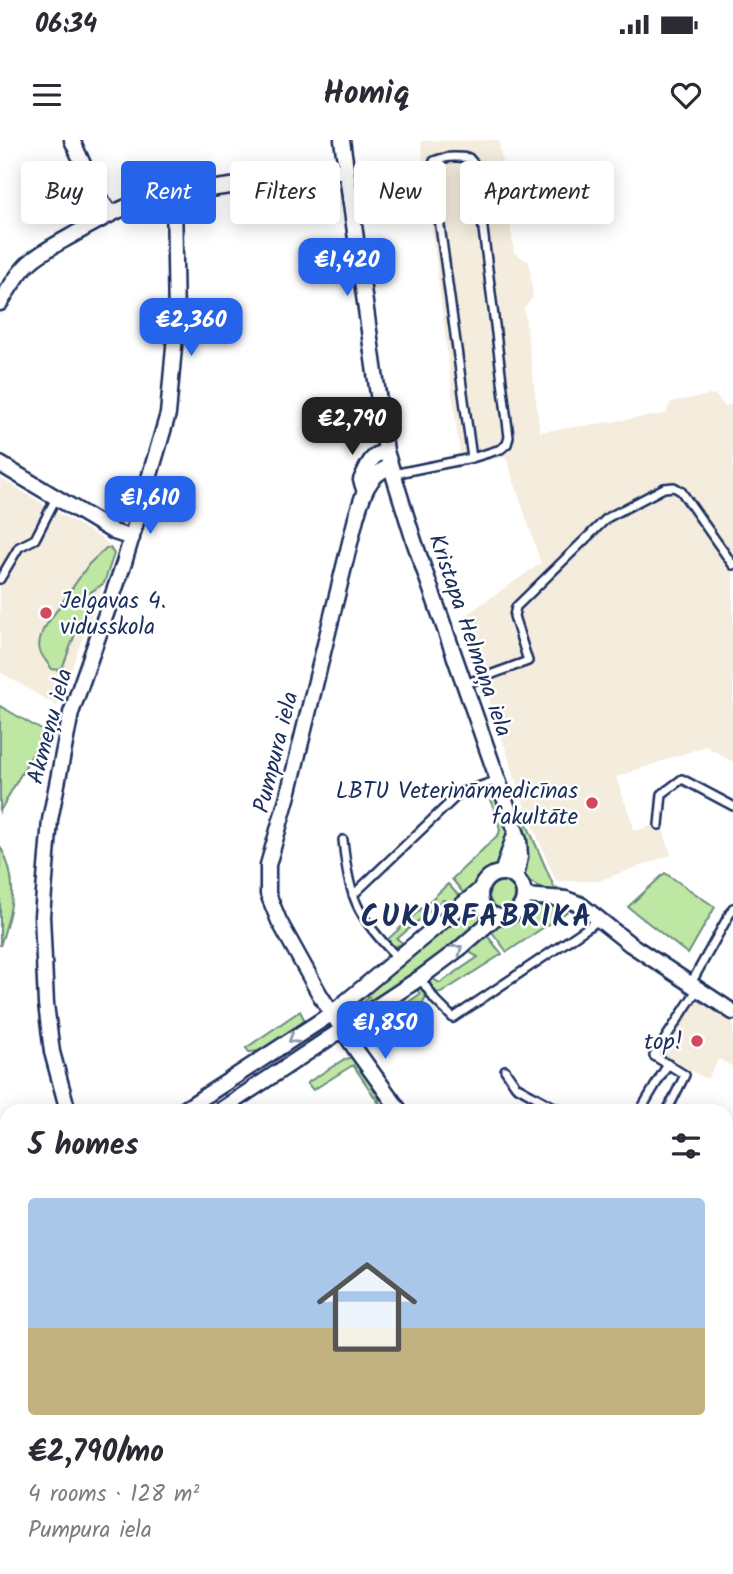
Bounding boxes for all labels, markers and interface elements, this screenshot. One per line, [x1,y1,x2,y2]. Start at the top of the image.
text: 06:34 [35,4,97,46]
text: Homiq [323,69,410,120]
icon: menu [28,76,66,114]
icon: heart [667,76,705,114]
chip: Buy [21,161,107,224]
chip: Rent [121,161,216,224]
chip: Filters [230,161,340,224]
chip: New [354,161,446,224]
chip: Apartment [460,161,614,224]
pin: €1,420 [290,239,404,298]
text: €1,420 [314,243,380,279]
pin: €2,360 [134,298,248,358]
text: €2,360 [156,303,226,339]
pin: €2,790 [295,398,409,457]
text: €2,790 [318,402,386,438]
pin: €1,610 [93,476,207,536]
text: €1,610 [121,481,179,517]
street label: Kristapa Helmaņa iela [418,529,521,742]
place label: Jelgavas 4. vidusskola [60,584,166,646]
marker: Jelgavas 4. vidusskola [38,605,54,621]
street label: Akmeņu iela [18,665,84,788]
street label: Pumpura iela [245,688,309,817]
place label: LBTU Veterinārmedicīnas fakultāte [336,774,578,836]
marker: LBTU Veterinārmedicīnas fakultāte [584,795,600,811]
district label: CUKURFABRIKA [361,894,593,942]
one-way arrow [451,945,463,958]
pin: €1,850 [328,1002,442,1061]
text: €1,850 [353,1006,417,1042]
place label: top! [644,1025,683,1061]
one-way arrow [288,1031,301,1043]
marker: top! [689,1033,705,1049]
text: 5 homes [28,1122,139,1170]
icon: filters [667,1127,705,1165]
icon: home [304,1244,430,1370]
text: €2,790/mo [28,1429,164,1477]
text: 4 rooms · 128 m² [28,1477,199,1513]
text: Pumpura iela [28,1513,152,1549]

